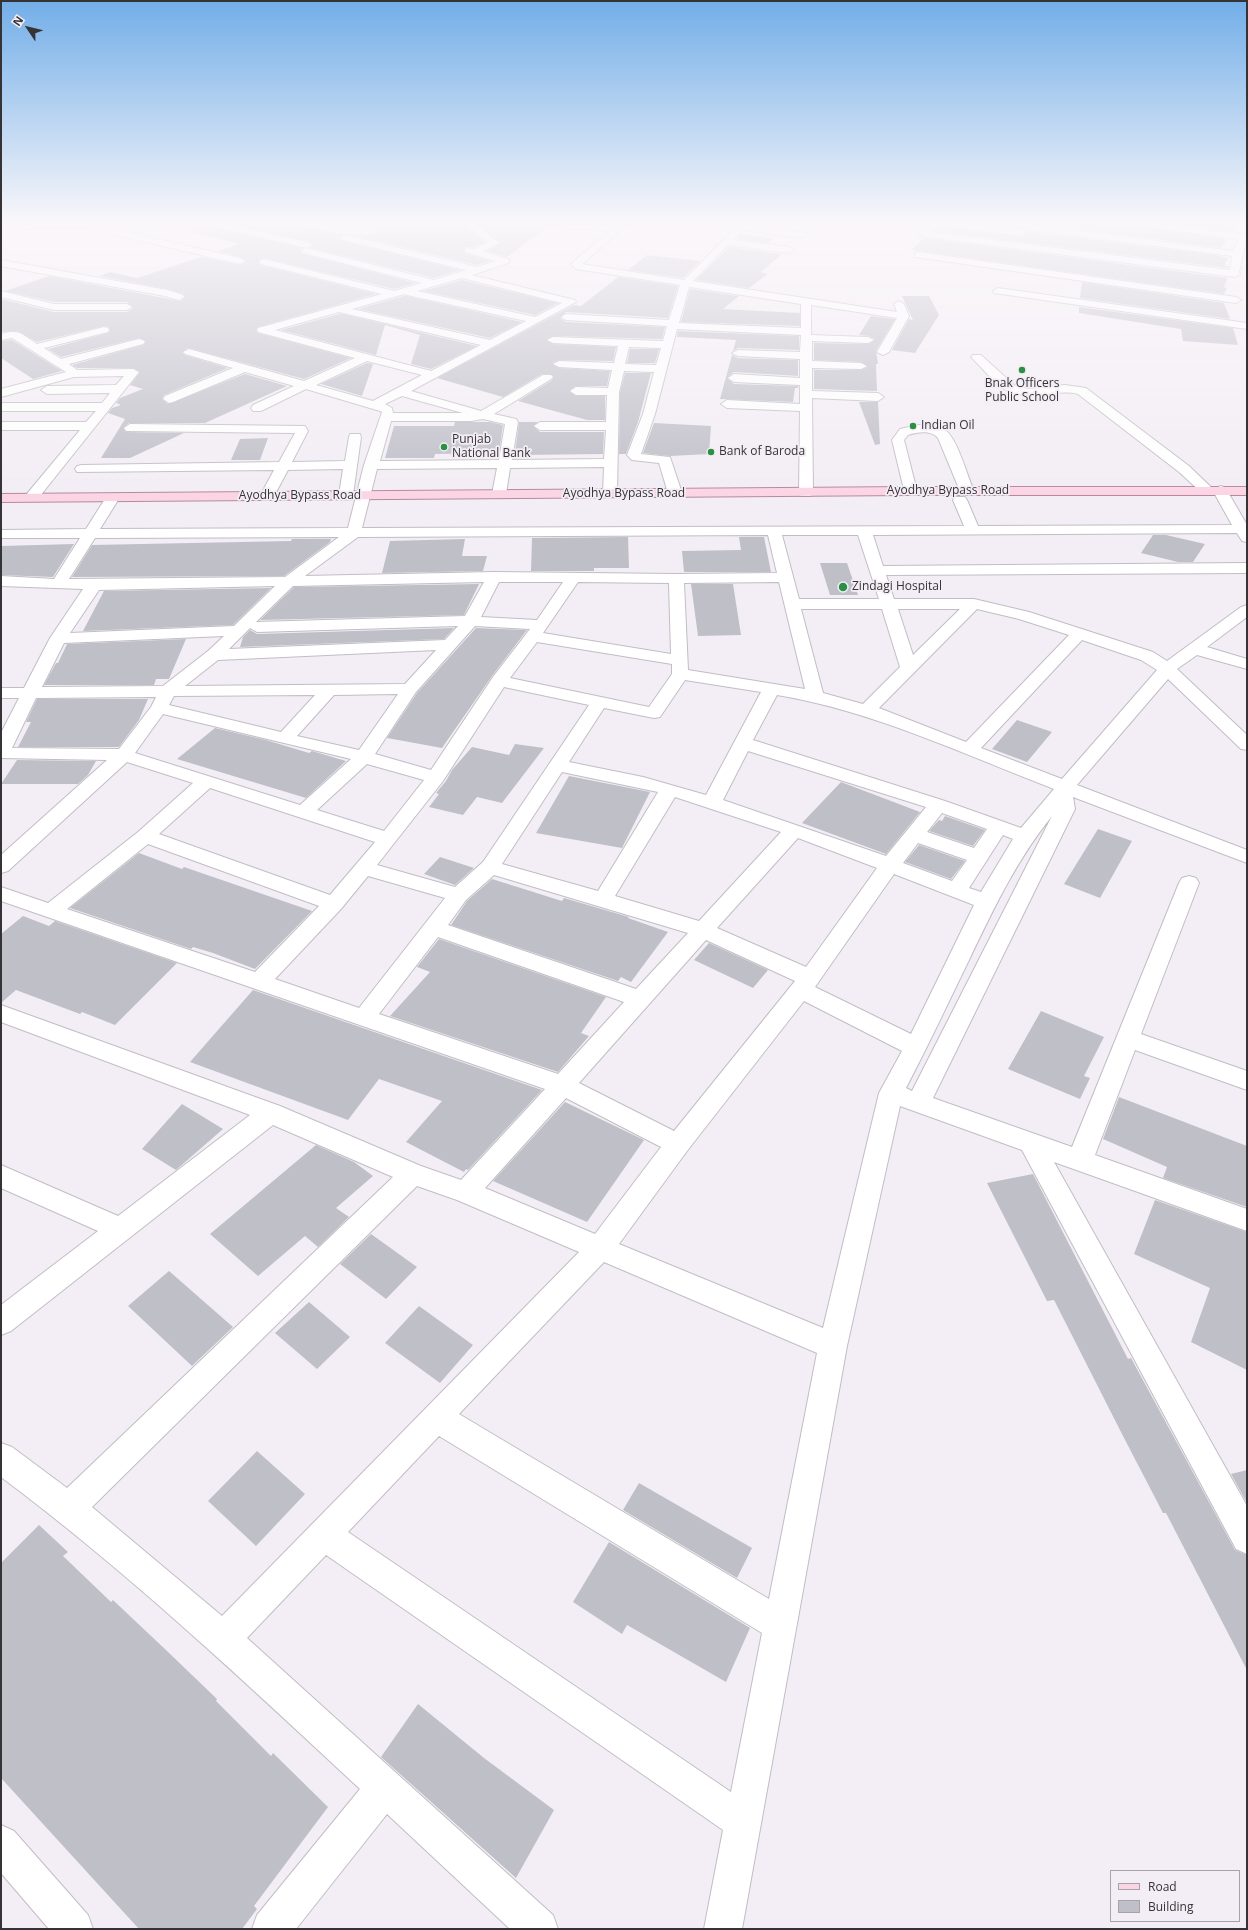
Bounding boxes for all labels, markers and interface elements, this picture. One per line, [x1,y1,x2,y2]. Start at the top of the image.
north arrow [8,8,48,48]
text: N [9,13,26,29]
marker: Bnak Officers Public School [1017,365,1027,375]
place label: Bnak Officers Public School [985,377,1059,405]
place label: Indian Oil [921,419,975,433]
marker: Indian Oil [908,421,918,431]
place label: Punjab National Bank [452,433,530,461]
marker: Punjab National Bank [439,442,449,452]
place label: Bank of Baroda [719,445,805,459]
marker: Bank of Baroda [706,447,716,457]
street label: Ayodhya Bypass Road [887,484,1009,498]
street label: Ayodhya Bypass Road [563,487,685,501]
street label: Ayodhya Bypass Road [239,489,361,503]
place label: Zindagi Hospital [852,580,942,594]
marker: Zindagi Hospital [837,581,849,593]
legend [1110,1870,1240,1922]
text: Road [1148,1878,1177,1895]
text: Building [1148,1898,1193,1915]

